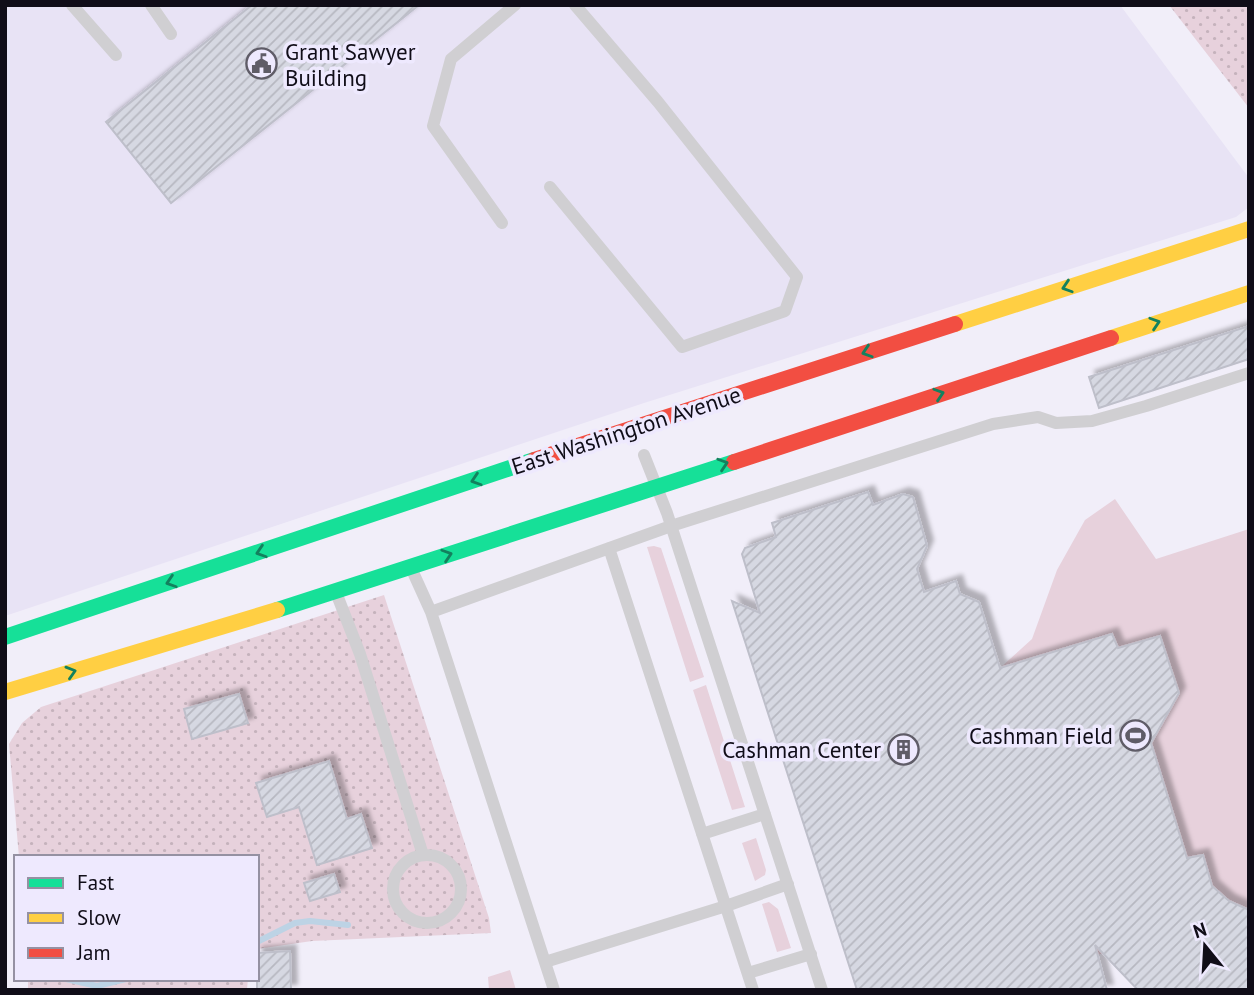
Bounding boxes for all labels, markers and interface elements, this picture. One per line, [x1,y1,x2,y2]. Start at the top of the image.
place label: Grant Sawyer Building [285,37,416,92]
public building icon: Grant Sawyer Building [245,47,279,81]
one-way arrow [1062,279,1074,294]
one-way arrow [1149,317,1161,331]
one-way arrow [861,344,874,358]
street label: East Washington Avenue [508,379,744,481]
one-way arrow [932,388,945,402]
one-way arrow [716,458,728,472]
one-way arrow [471,472,483,486]
one-way arrow [255,544,267,558]
one-way arrow [440,549,452,563]
one-way arrow [165,574,178,588]
one-way arrow [64,666,76,681]
sports icon: Cashman Field [1119,718,1153,752]
place label: Cashman Field [969,721,1113,750]
building icon: Cashman Center [887,732,921,766]
place label: Cashman Center [722,735,881,764]
legend [14,855,259,981]
text: Fast [77,869,114,896]
text: Slow [77,904,121,931]
north arrow [1170,911,1240,981]
text: N [1190,916,1209,943]
text: Jam [76,939,111,966]

